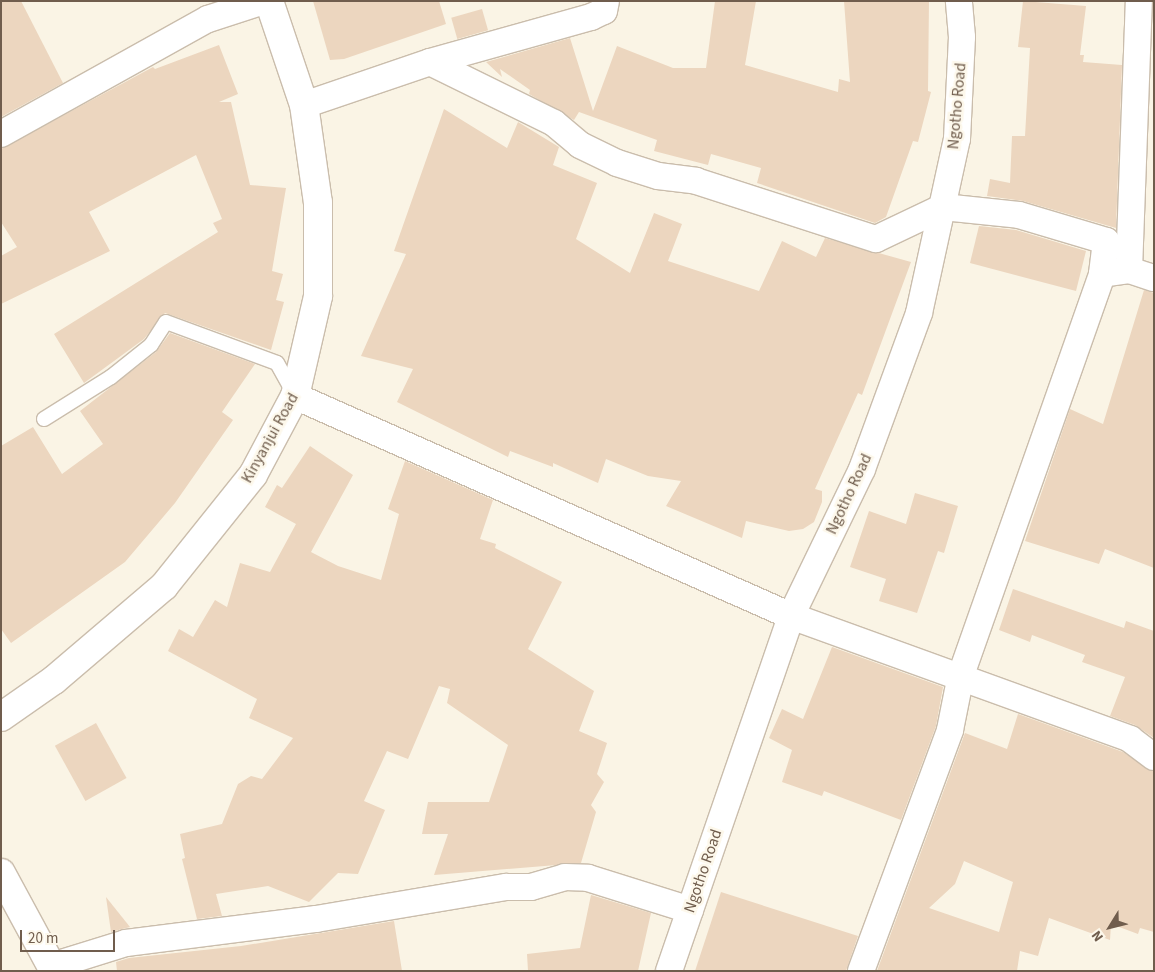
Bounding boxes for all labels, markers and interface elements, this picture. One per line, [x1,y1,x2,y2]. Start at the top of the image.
street label: Ngotho Road [944,62,970,150]
street label: Kinyanjui Road [237,390,303,486]
street label: Ngotho Road [822,451,876,537]
street label: Ngotho Road [680,827,726,915]
north arrow [1085,902,1135,952]
scale bar [22,920,118,952]
text: N [1087,926,1109,945]
text: 20 m [28,928,58,949]

